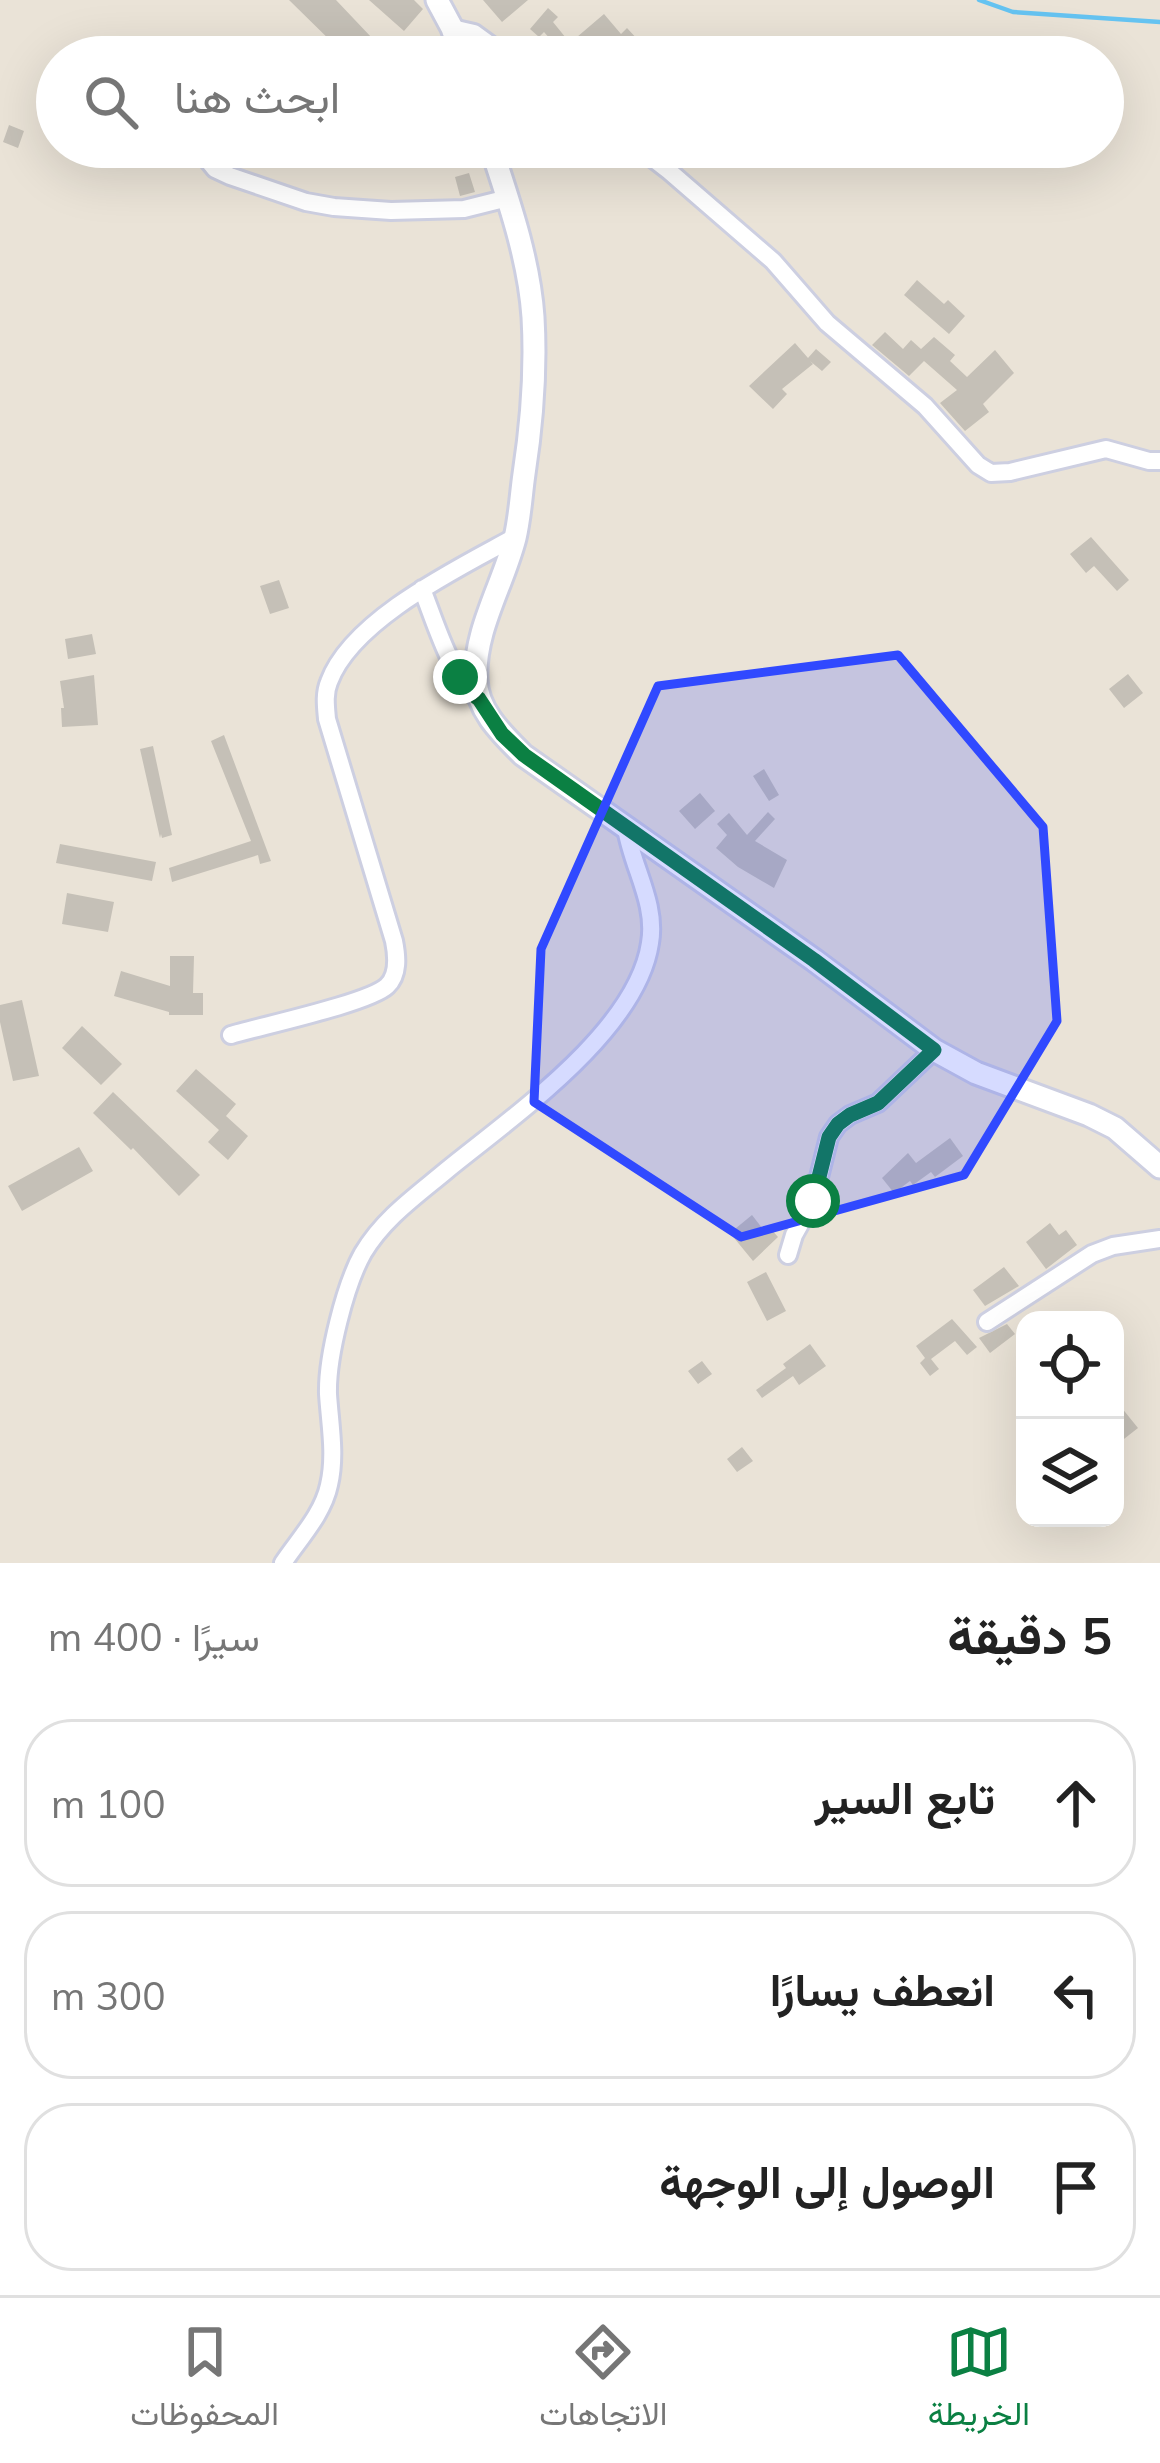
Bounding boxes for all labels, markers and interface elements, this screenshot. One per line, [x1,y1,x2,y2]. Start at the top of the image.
search box [36,36,1124,168]
text: ابحث هنا [174,68,340,124]
icon: search [78,69,144,135]
route end [433,650,487,704]
route start [786,1174,840,1228]
map controls [1016,1311,1124,1527]
button: locate [1016,1311,1124,1419]
button: layers [1016,1419,1124,1527]
text: 5 دقيقة [947,1603,1112,1667]
text: سيرًا · 400 m [48,1612,260,1661]
text: تابع السير [815,1769,995,1825]
icon: ahead [1043,1770,1109,1836]
text: 100 m [51,1779,166,1828]
text: انعطف يسارًا [770,1961,995,2017]
icon: left [1043,1962,1109,2028]
text: 300 m [51,1971,166,2020]
text: الوصول إلى الوجهة [659,2153,995,2209]
icon: arrive [1043,2154,1109,2220]
tab: المحفوظات [130,2319,279,2443]
tab: الاتجاهات [539,2319,667,2443]
tab: الخريطة [928,2319,1030,2443]

